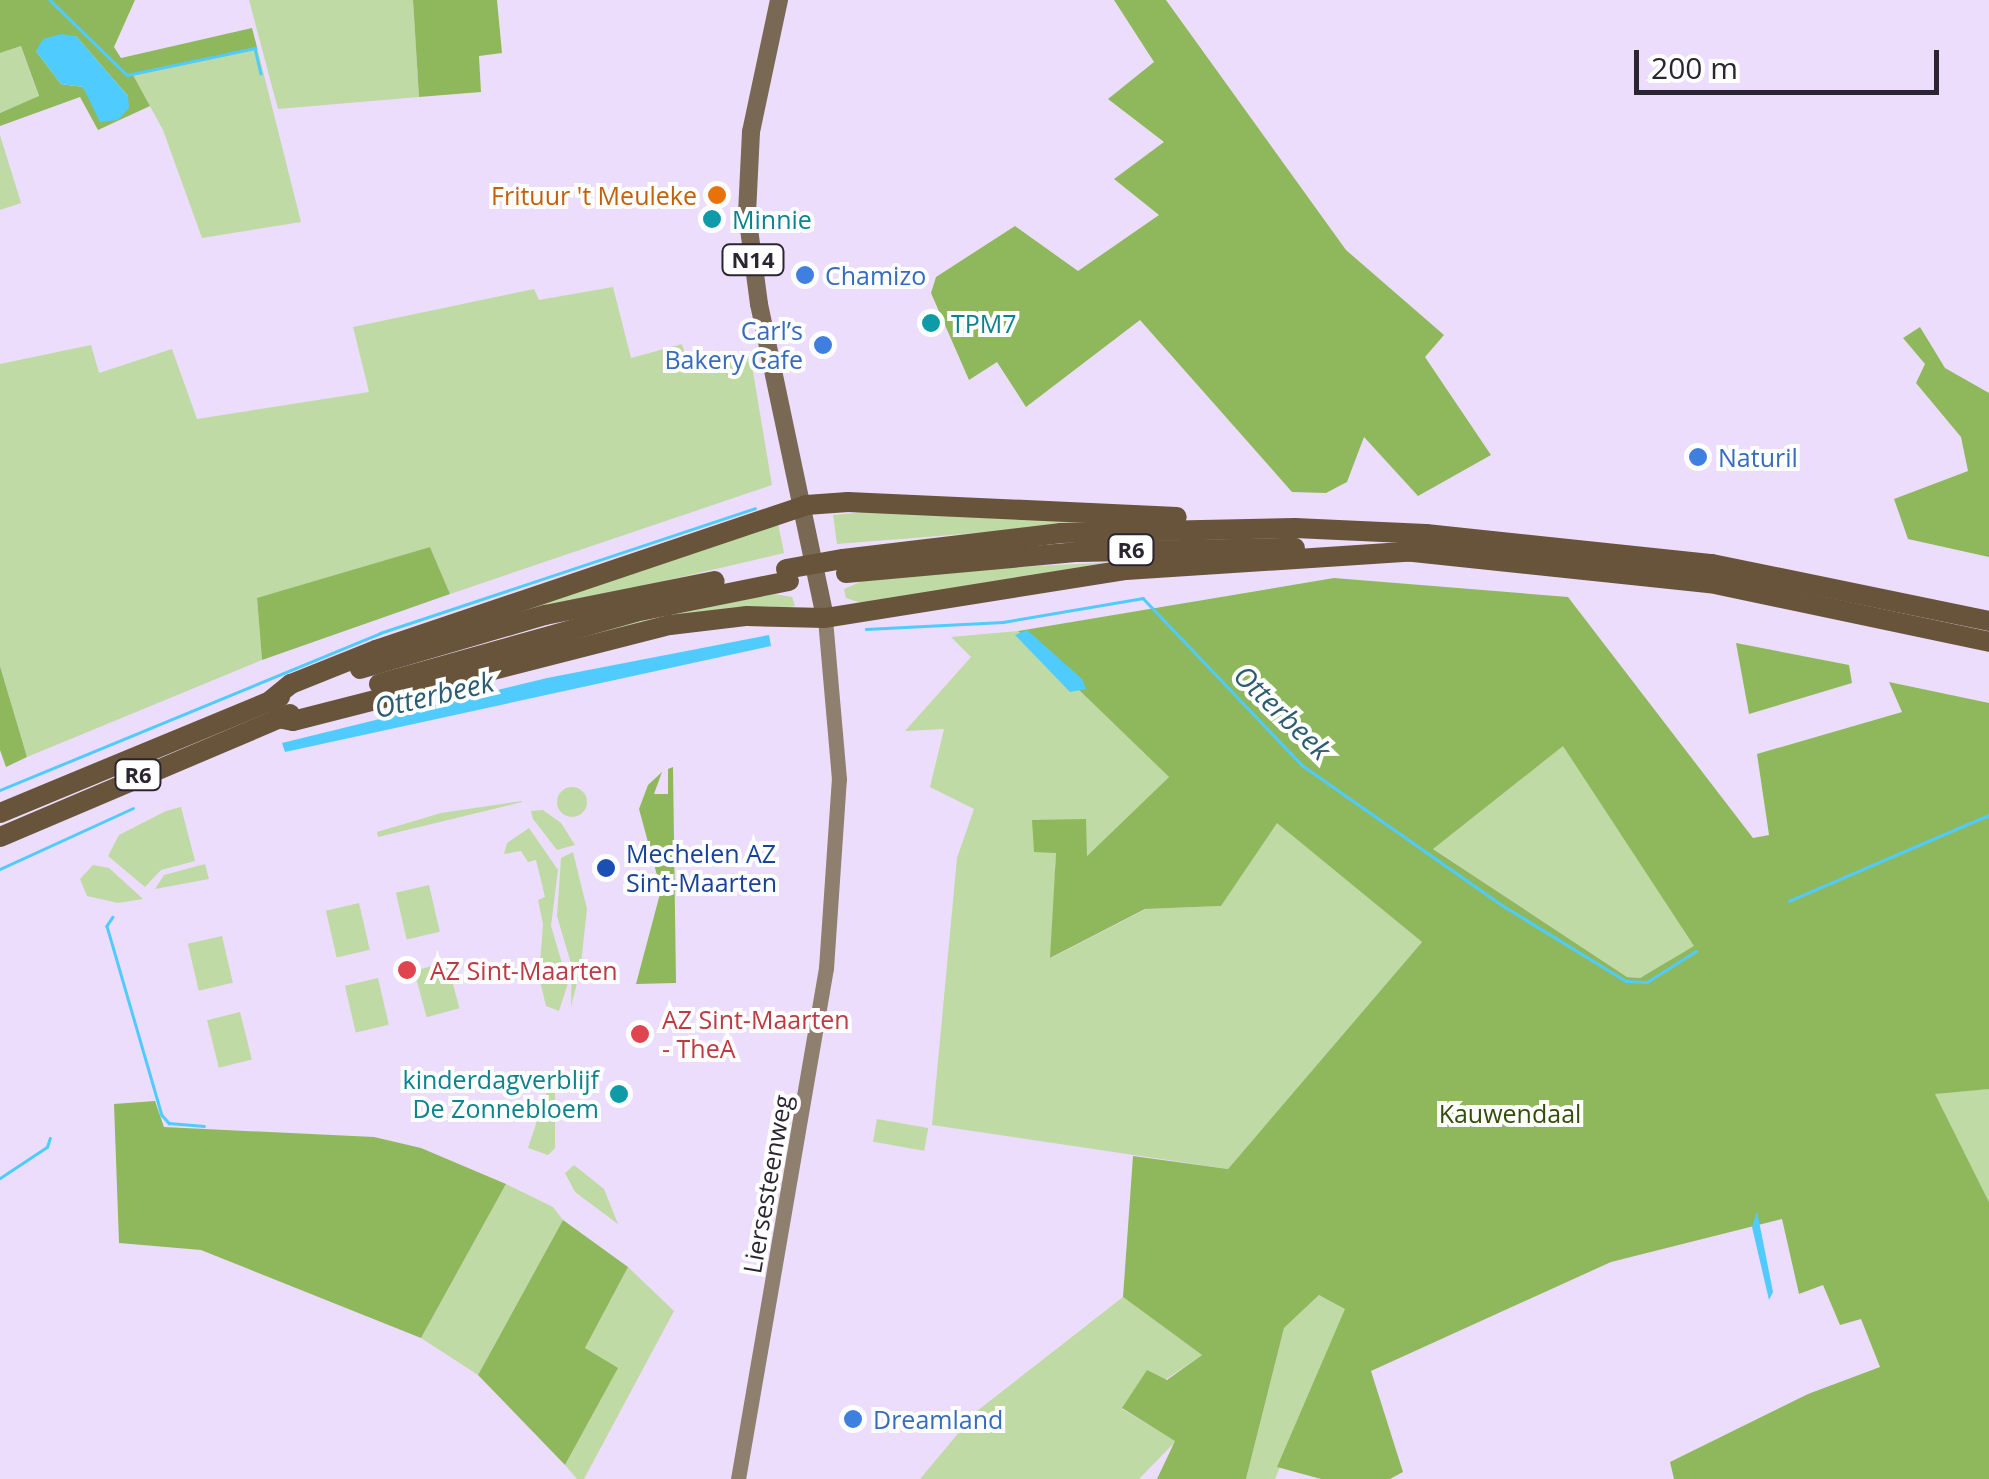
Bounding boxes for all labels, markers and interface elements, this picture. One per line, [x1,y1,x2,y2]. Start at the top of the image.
scale bar [1639,30,1944,92]
text: 200 m [1651,47,1738,88]
place label: Frituur 't Meuleke [491,180,697,210]
marker: Frituur 't Meuleke [706,184,728,206]
place label: Minnie [732,204,812,234]
marker: Minnie [701,208,723,230]
road number: N14 [720,243,786,277]
place label: Chamizo [825,260,926,290]
marker: Chamizo [794,264,816,286]
place label: TPM7 [951,308,1017,338]
marker: TPM7 [920,312,942,334]
place label: Carl’s Bakery Cafe [664,316,803,375]
marker: Carl’s Bakery Cafe [812,334,834,356]
place label: Naturil [1718,442,1798,472]
marker: Naturil [1687,446,1709,468]
road number: R6 [1106,533,1156,567]
water label: Otterbeek [1228,658,1338,766]
water label: Otterbeek [371,664,497,724]
road number: R6 [113,758,163,792]
place label: Mechelen AZ Sint-Maarten [626,839,777,898]
marker: Mechelen AZ Sint-Maarten [595,857,617,879]
place label: AZ Sint-Maarten [430,955,618,985]
marker: AZ Sint-Maarten [394,957,420,983]
place label: AZ Sint-Maarten - TheA [662,1005,850,1064]
marker: AZ Sint-Maarten - TheA [627,1021,653,1047]
place label: kinderdagverblijf De Zonnebloem [403,1065,599,1124]
marker: kinderdagverblijf De Zonnebloem [608,1083,630,1105]
street label: Liersesteenweg [737,1092,797,1276]
park label: Kauwendaal [1439,1098,1581,1128]
place label: Dreamland [873,1404,1003,1434]
marker: Dreamland [842,1408,864,1430]

